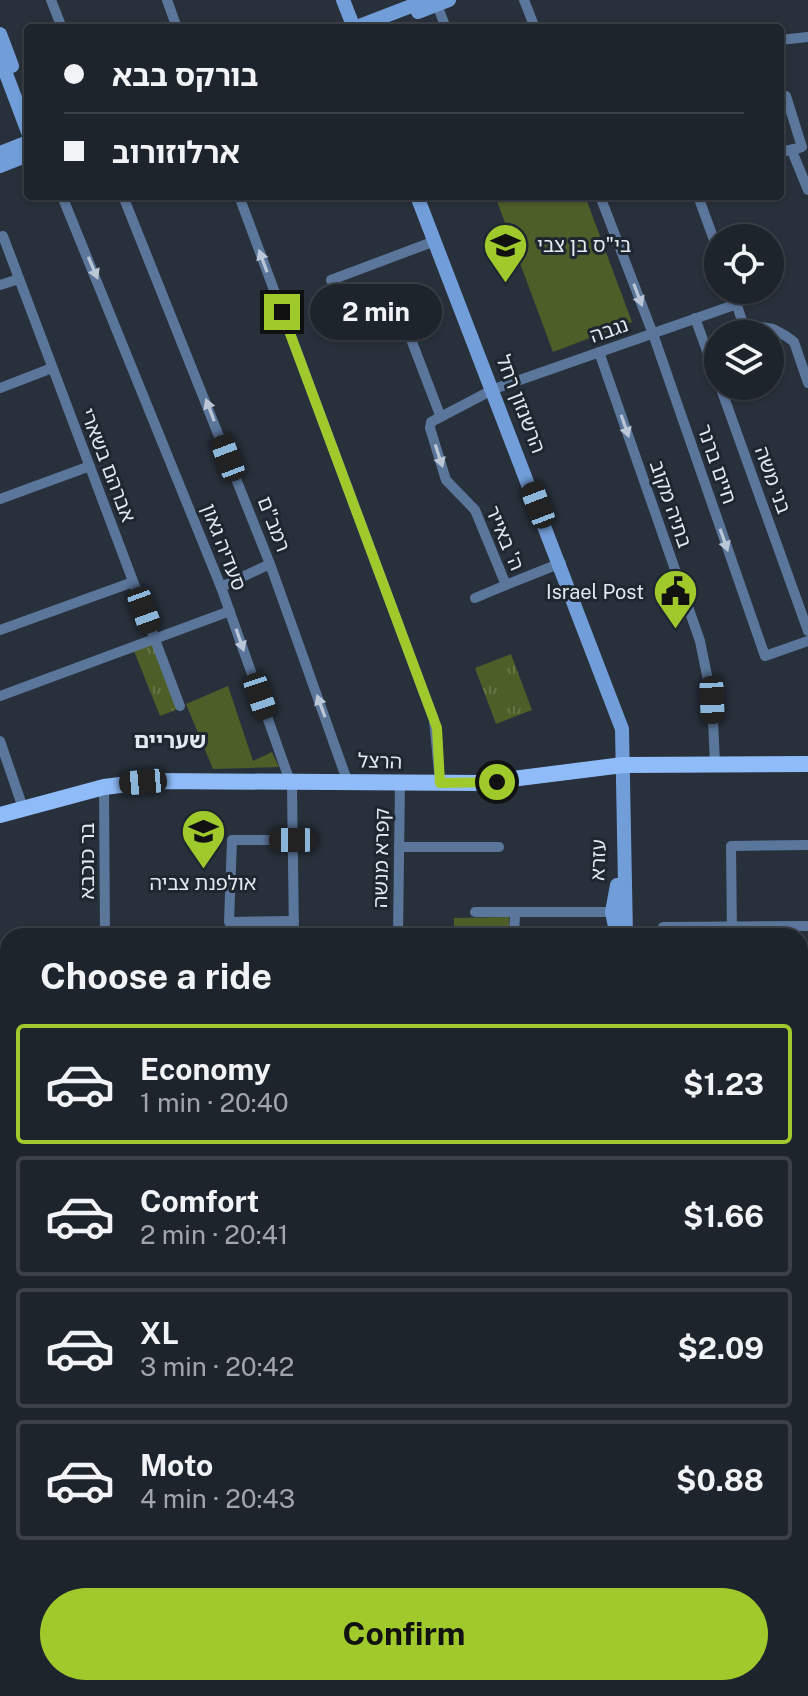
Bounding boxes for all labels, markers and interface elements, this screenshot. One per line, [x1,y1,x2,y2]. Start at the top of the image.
text: בורקס בבא [112,57,258,93]
text: ארלוזורוב [112,134,240,170]
school or university icon: בי"ס בן צבי [482,221,530,284]
map controls [704,224,784,400]
button: locate [704,224,784,304]
place label: בי"ס בן צבי [537,233,631,257]
one-way arrow [256,248,269,272]
one-way arrow [86,256,99,280]
one-way arrow [632,283,645,307]
callout: 2 min [310,284,442,340]
route end [264,294,300,330]
text: 2 min [342,296,410,327]
street label: נגבה [587,312,631,348]
button: layers [704,320,784,400]
street label: הרשנזון רחל [491,351,551,457]
one-way arrow [203,398,216,422]
street label: אברהם בשארי [75,405,141,525]
one-way arrow [619,414,631,438]
street label: חיים ברנר [692,421,742,507]
car [208,431,248,485]
street label: בני משה [750,443,796,517]
one-way arrow [433,444,446,468]
street label: בתיה מקוב [645,457,697,551]
car [518,478,558,532]
street label: רמב"ם [253,493,295,555]
street label: סעדיה גאון [196,500,252,594]
street label: ה' באייר [481,502,529,574]
one-way arrow [719,528,731,552]
public building icon: Israel Post [651,568,699,631]
place label: Israel Post [546,580,644,604]
car [125,583,163,637]
one-way arrow [234,628,247,652]
car [241,669,279,723]
car [699,676,725,724]
one-way arrow [314,694,327,718]
district label: שעריים [134,727,206,753]
street label: הרצל [357,748,403,774]
route start [479,764,515,800]
car [118,768,168,796]
school or university icon: אולפנת צביה [179,807,227,870]
street label: קפרא מנשה [368,808,394,908]
street label: בר כוכבא [75,823,99,899]
car [269,828,317,852]
street label: עזרא [585,839,611,881]
place label: אולפנת צביה [149,871,257,895]
text: Choose a ride [40,955,272,997]
icon: car [44,1048,116,1120]
text: Economy [140,1051,271,1087]
text: $1.23 [683,1066,764,1102]
text: 1 min · 20:40 [140,1087,289,1118]
icon: car [44,1180,116,1252]
text: Comfort [140,1183,259,1219]
text: $1.66 [683,1198,764,1234]
text: 2 min · 20:41 [140,1219,288,1250]
icon: car [44,1312,116,1384]
text: XL [140,1315,179,1351]
text: $2.09 [677,1330,764,1366]
text: 3 min · 20:42 [140,1351,294,1382]
icon: car [44,1444,116,1516]
text: Moto [140,1447,213,1483]
text: $0.88 [676,1462,764,1498]
text: 4 min · 20:43 [140,1483,295,1514]
button: Confirm [40,1588,768,1680]

